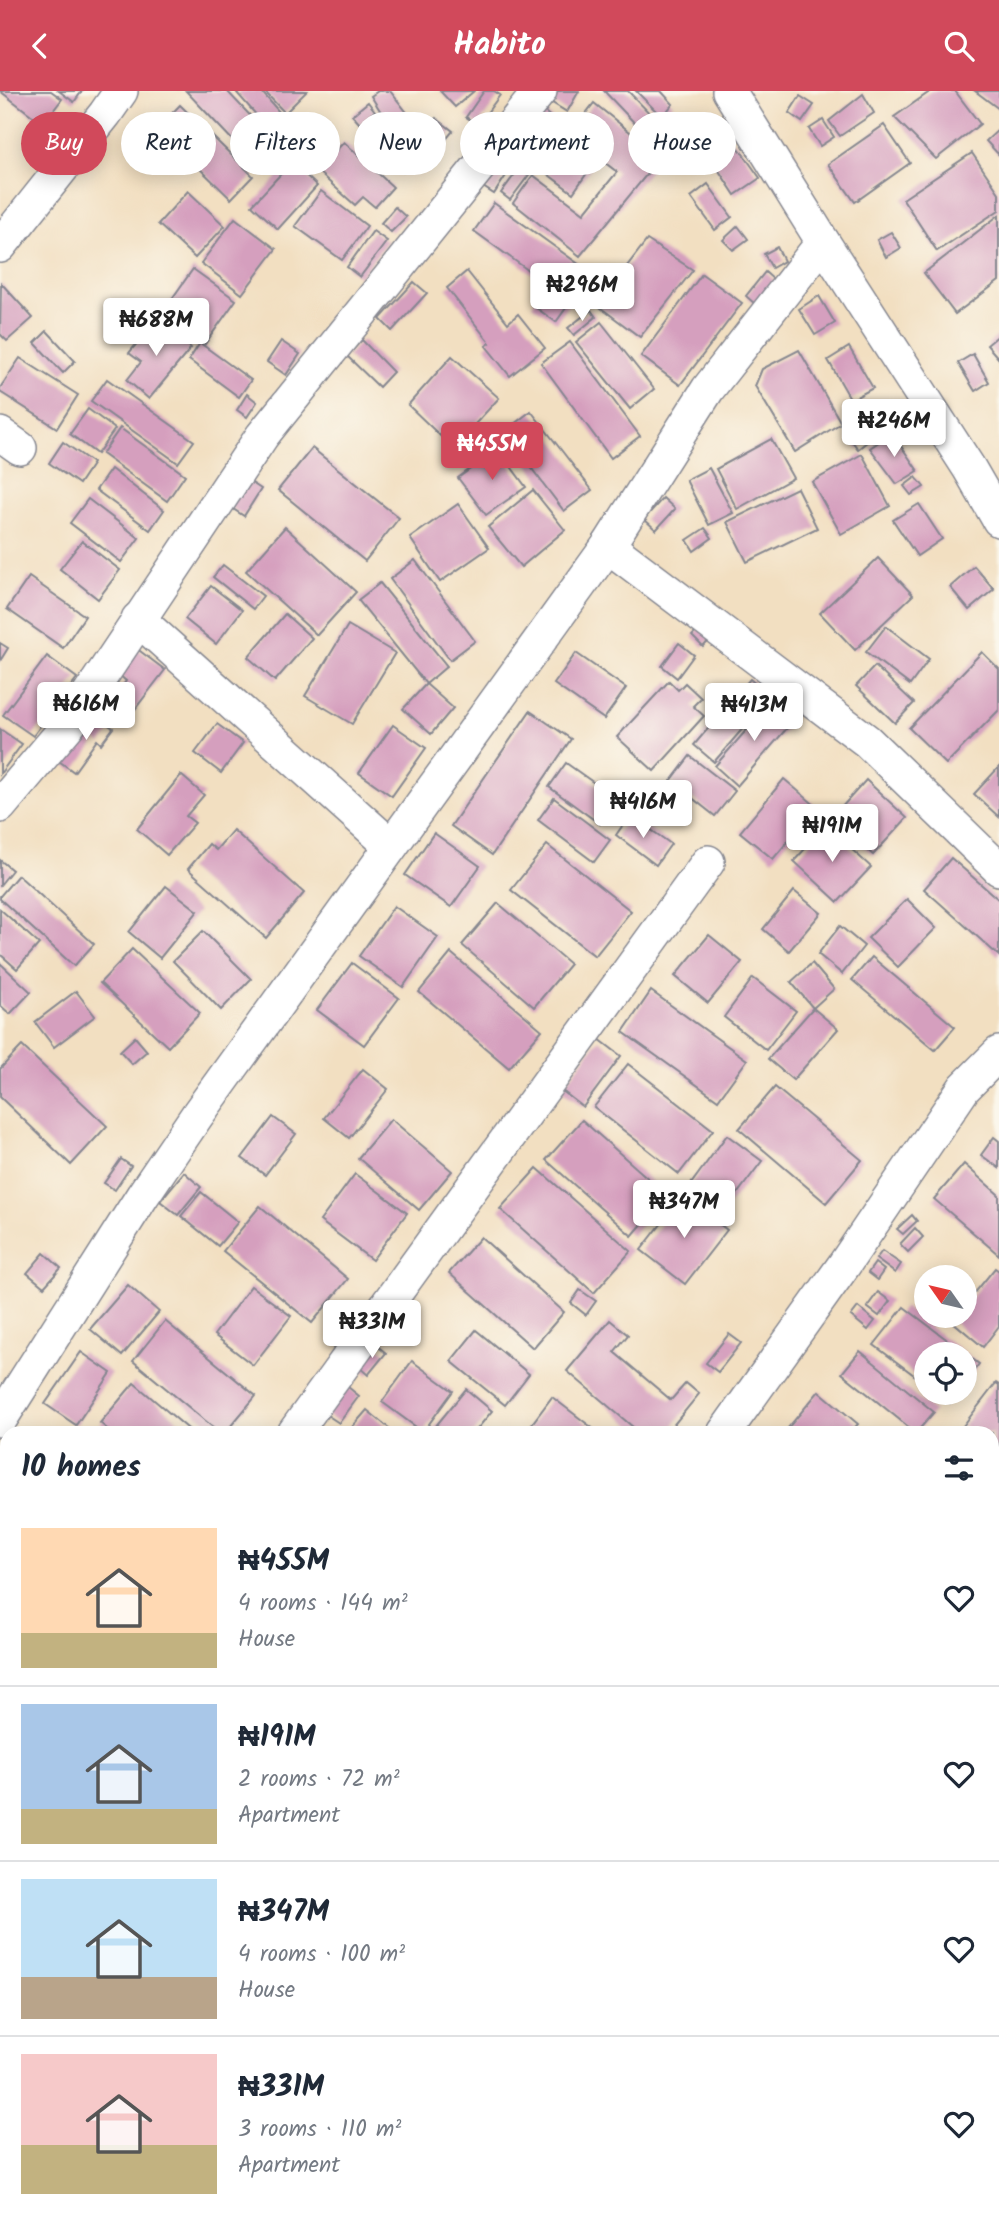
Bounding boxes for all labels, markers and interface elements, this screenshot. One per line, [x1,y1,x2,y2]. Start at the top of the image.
text: Habito [453,20,546,71]
icon: back [21,27,59,65]
icon: search [940,27,978,65]
chip: Buy [21,112,107,175]
chip: Rent [121,112,216,175]
chip: Filters [230,112,340,175]
chip: New [354,112,446,175]
chip: Apartment [460,112,614,175]
chip: House [628,112,736,175]
pin: ₦296M [533,264,631,323]
text: ₦296M [546,268,618,304]
pin: ₦688M [107,299,205,358]
text: ₦688M [119,303,193,339]
pin: ₦246M [845,399,943,459]
text: ₦246M [858,404,930,440]
pin: ₦455M [443,423,541,482]
text: ₦455M [457,427,527,463]
pin: ₦616M [37,683,135,742]
pin: ₦413M [705,683,803,743]
text: ₦616M [53,687,119,723]
text: ₦413M [721,688,787,724]
pin: ₦416M [594,781,692,840]
text: ₦416M [610,785,676,821]
pin: ₦191M [783,805,881,864]
text: ₦191M [802,809,862,845]
pin: ₦347M [635,1181,733,1240]
text: ₦347M [649,1185,719,1221]
north arrow [914,1265,976,1328]
map controls [914,1265,977,1405]
pin: ₦331M [323,1301,421,1360]
text: ₦331M [339,1305,405,1341]
button: locate [914,1342,977,1405]
text: 10 homes [21,1444,141,1492]
icon: filters [940,1449,978,1487]
text: ₦455M [238,1538,329,1586]
icon: home [77,1556,161,1640]
icon: heart [940,1579,978,1617]
text: 4 rooms · 144 m² [238,1586,408,1622]
text: House [238,1622,295,1658]
text: ₦191M [238,1714,316,1762]
icon: home [77,1732,161,1816]
icon: heart [940,1755,978,1793]
text: 2 rooms · 72 m² [238,1762,400,1798]
text: Apartment [238,1798,340,1834]
text: ₦347M [238,1889,329,1937]
icon: home [77,1907,161,1991]
icon: heart [940,1930,978,1968]
text: 4 rooms · 100 m² [238,1937,405,1973]
text: House [238,1973,295,2009]
text: ₦331M [238,2064,324,2112]
icon: home [77,2082,161,2166]
icon: heart [940,2105,978,2143]
text: 3 rooms · 110 m² [238,2112,401,2148]
text: Apartment [238,2148,340,2184]

